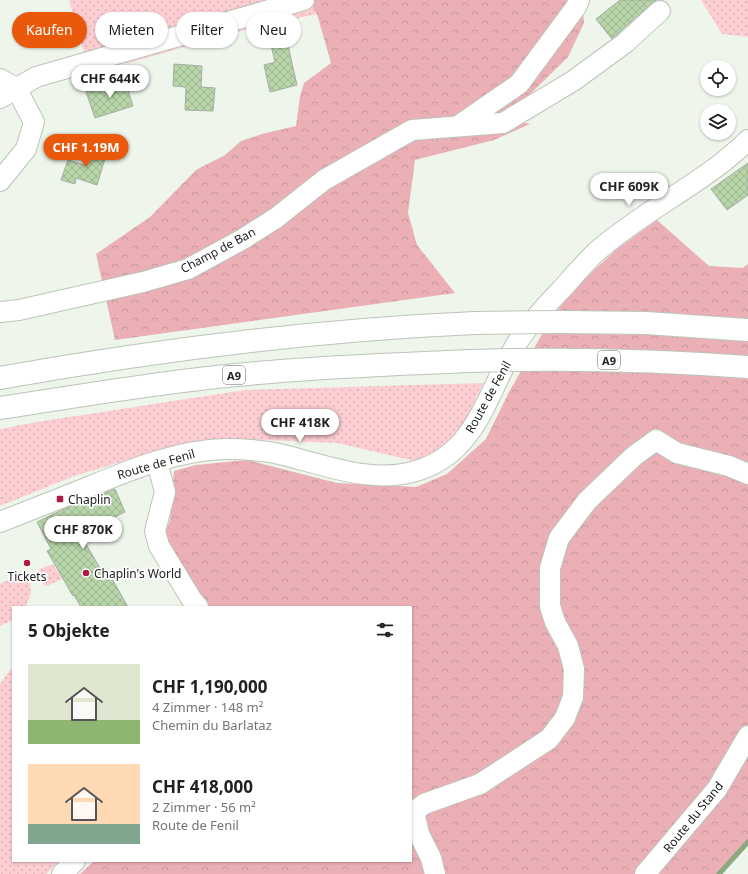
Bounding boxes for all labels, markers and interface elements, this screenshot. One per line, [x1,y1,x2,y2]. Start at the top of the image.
chip: Kaufen [12,12,87,48]
chip: Mieten [95,12,168,48]
chip: Filter [176,12,238,48]
chip: Neu [246,12,301,48]
map controls [700,60,736,140]
button: locate [700,60,736,96]
pin: CHF 644K [69,65,151,99]
text: CHF 644K [80,69,140,87]
button: layers [700,104,736,140]
pin: CHF 1.19M [40,134,132,168]
text: CHF 1.19M [52,138,120,156]
pin: CHF 609K [588,173,670,207]
text: CHF 609K [599,177,659,195]
street label: Champ de Ban [178,223,258,277]
road number: A9 [598,351,620,369]
street label: Route de Fenil [461,358,515,436]
road number: A9 [223,366,245,384]
pin: CHF 418K [259,409,341,443]
text: CHF 418K [270,413,330,431]
street label: Route de Fenil [115,445,197,483]
place label: Chaplin [68,491,111,508]
marker: Chaplin [55,494,65,504]
pin: CHF 870K [42,516,124,550]
text: CHF 870K [53,520,113,538]
marker: Tickets [22,558,32,568]
place label: Chaplin's World [94,565,181,582]
place label: Tickets [8,568,47,585]
marker: Chaplin's World [81,568,91,578]
text: 5 Objekte [28,619,110,642]
icon: filters [374,619,396,641]
text: CHF 1,190,000 [152,675,267,698]
icon: home [60,680,108,728]
text: 4 Zimmer · 148 m² [152,698,263,716]
text: Chemin du Barlataz [152,716,272,734]
text: CHF 418,000 [152,775,253,798]
street label: Route du Stand [659,778,727,856]
icon: home [60,780,108,828]
text: 2 Zimmer · 56 m² [152,798,256,816]
text: Route de Fenil [152,816,239,834]

